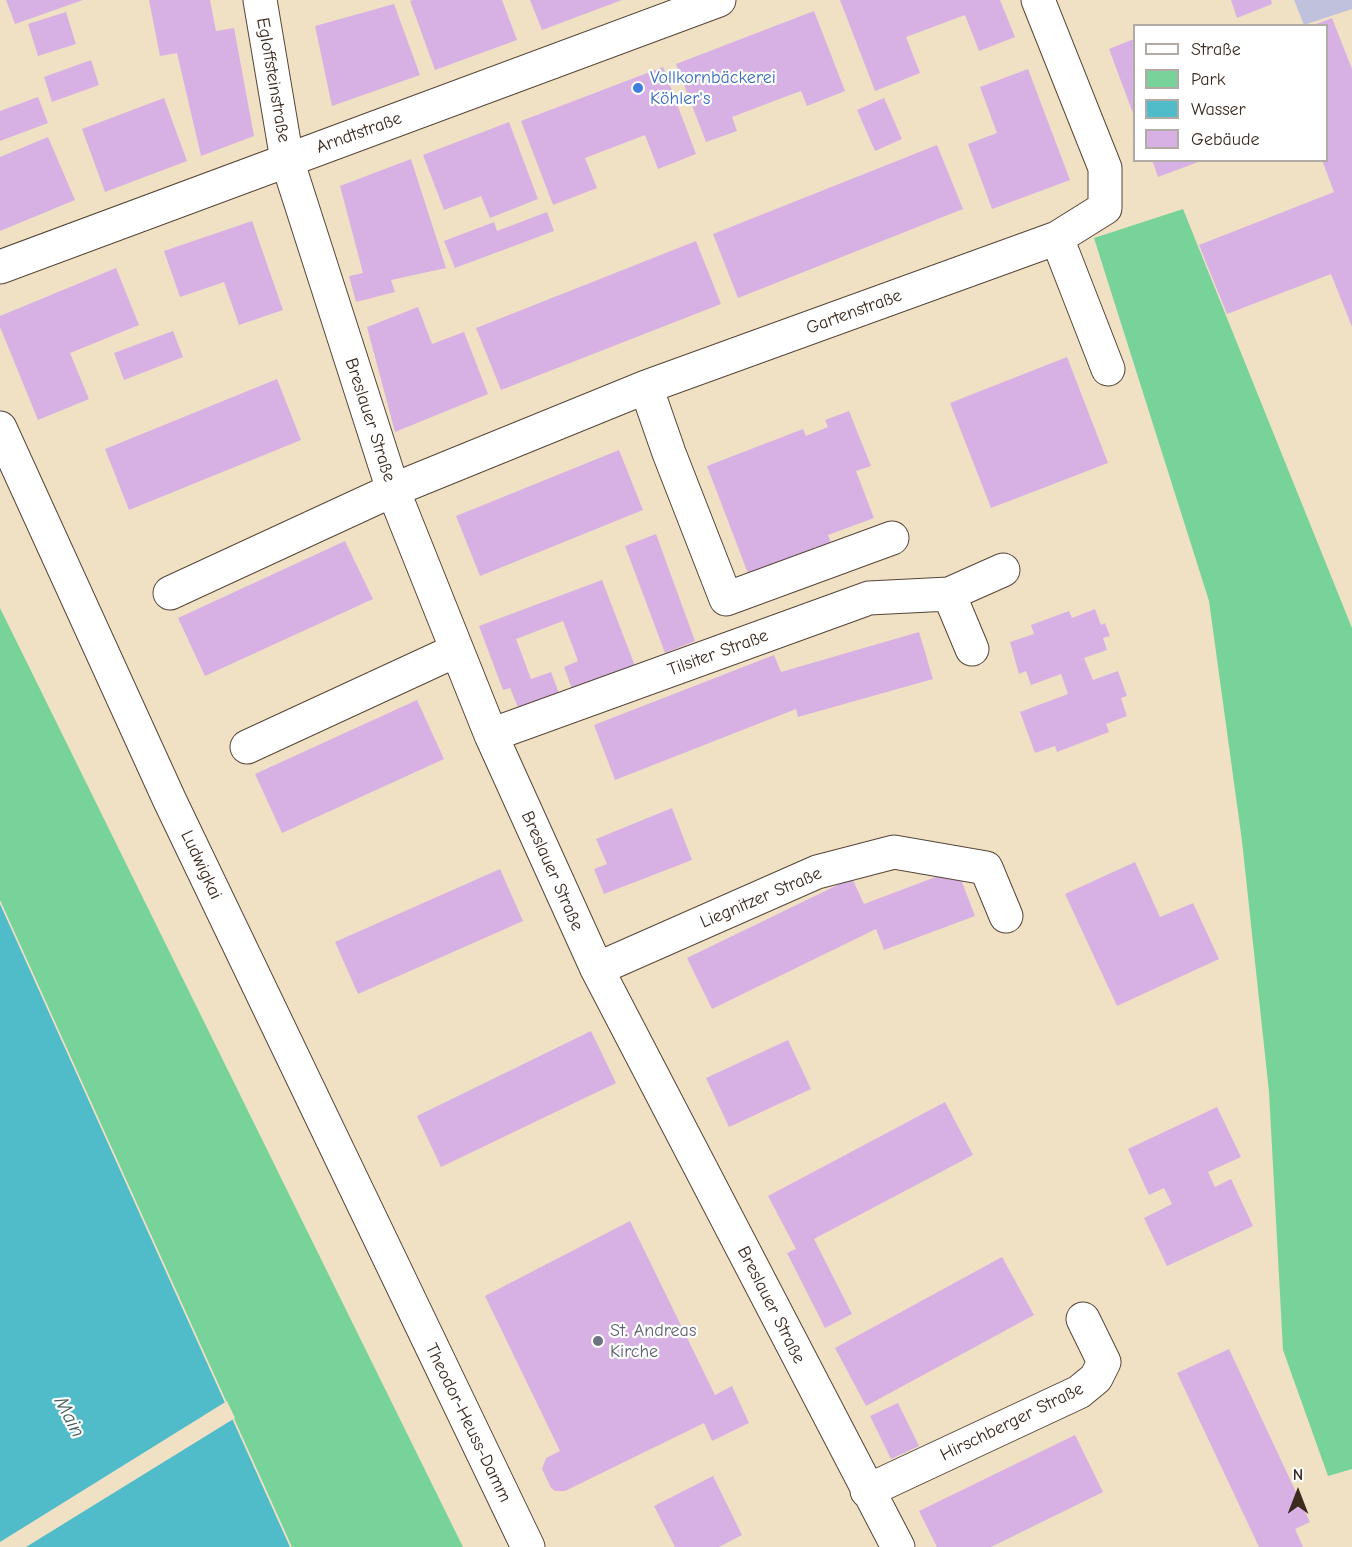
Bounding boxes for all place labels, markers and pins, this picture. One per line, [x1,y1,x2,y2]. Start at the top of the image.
place label: Vollkornbäckerei Köhler's [650,67,776,110]
marker: Vollkornbäckerei Köhler's [631,81,645,95]
place label: St. Andreas Kirche [610,1320,696,1362]
marker: St. Andreas Kirche [591,1334,605,1348]

